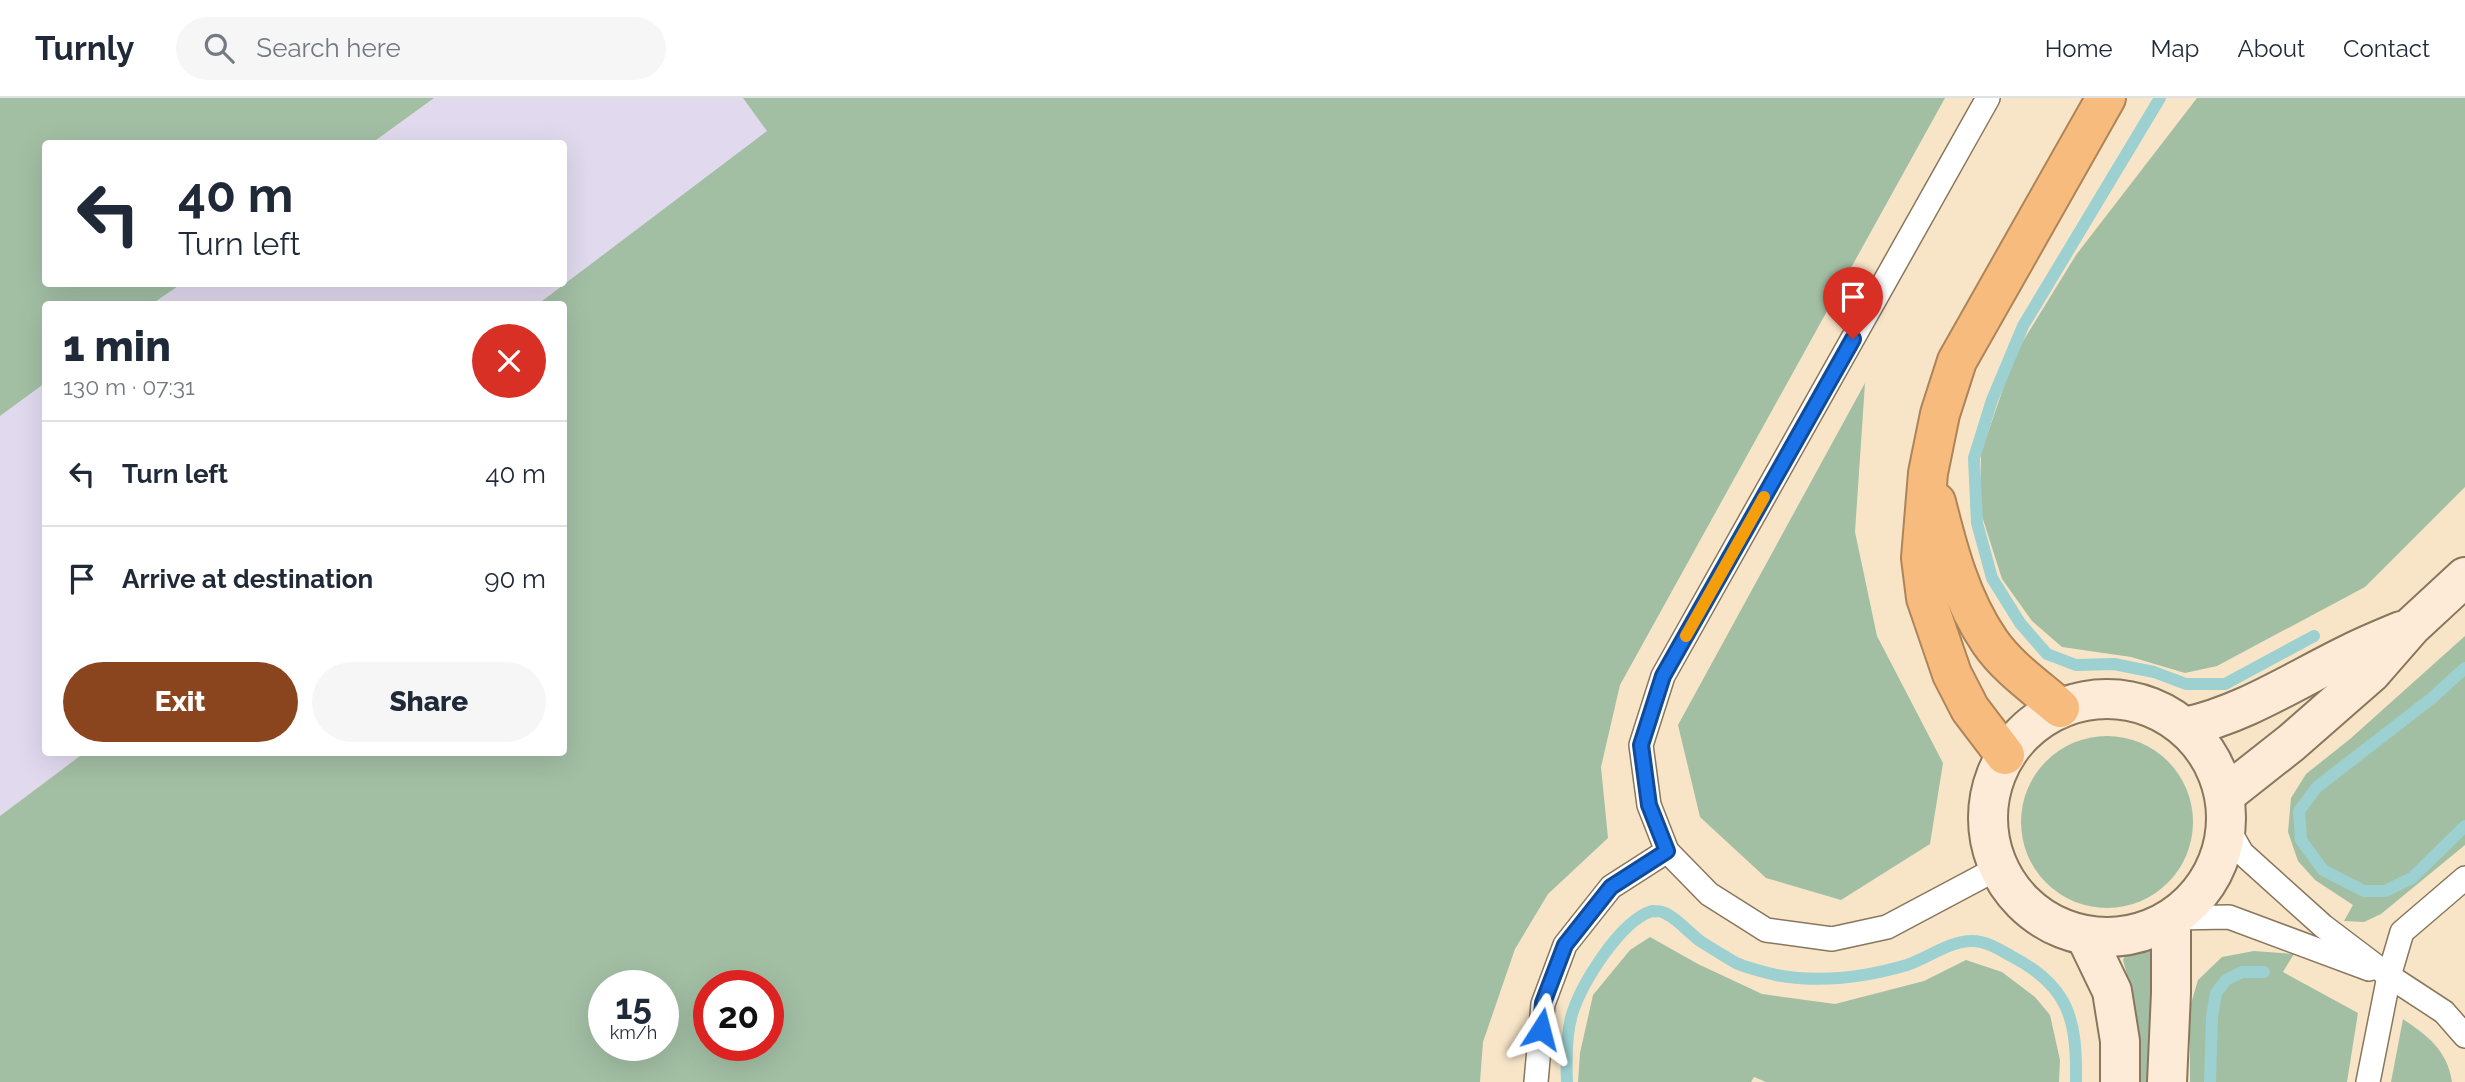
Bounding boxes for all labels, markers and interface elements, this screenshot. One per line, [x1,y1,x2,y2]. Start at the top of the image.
search box [176,17,666,80]
text: Turnly [35,29,134,68]
icon: search [200,29,238,67]
text: Search here [256,33,401,63]
text: Home [2045,34,2113,63]
text: Map [2151,34,2199,63]
text: About [2237,34,2305,63]
text: Contact [2343,34,2430,63]
text: 40 m [178,166,293,223]
icon: left [63,168,154,259]
text: Turn left [178,225,300,262]
pin [1823,267,1883,339]
icon: arrive [1834,278,1872,316]
text: 1 min [63,322,171,371]
button: close [472,324,546,398]
text: 130 m · 07:31 [63,373,195,400]
icon: left [63,455,101,493]
text: Turn left [122,459,228,489]
text: 40 m [485,459,546,489]
icon: arrive [63,560,101,598]
text: Arrive at destination [122,564,373,594]
text: 90 m [484,564,546,594]
button: Exit [63,662,298,742]
button: Share [312,662,546,742]
speed limit sign: 20 [693,970,784,1061]
text: 15 [615,986,652,1027]
position arrow [1504,992,1578,1066]
text: km/h [610,1022,657,1043]

